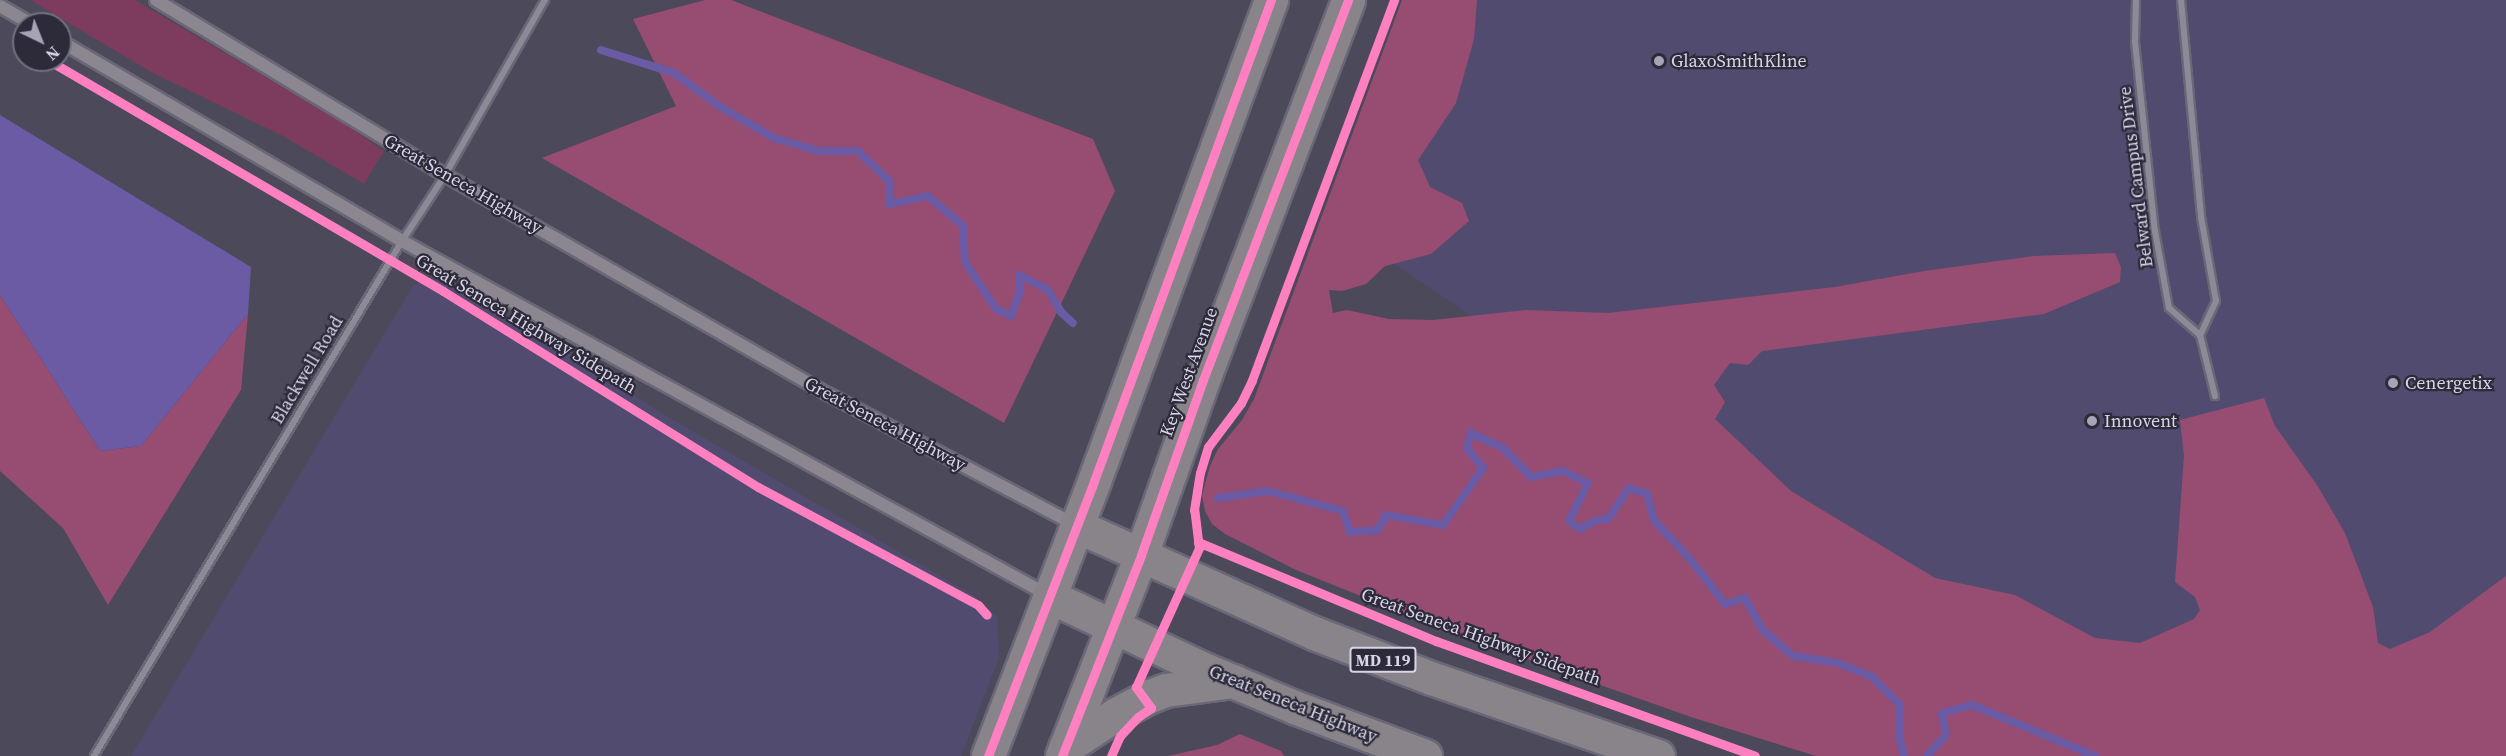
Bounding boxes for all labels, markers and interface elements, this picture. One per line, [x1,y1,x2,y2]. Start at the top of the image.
north arrow [12,12,72,72]
text: N [41,42,65,66]
place label: GlaxoSmithKline [1671,50,1807,72]
marker: GlaxoSmithKline [1652,54,1666,68]
street label: Belward Campus Drive [2114,85,2158,269]
street label: Great Seneca Highway [380,130,546,238]
street label: Great Seneca Highway Sidepath [412,249,640,399]
street label: Key West Avenue [1156,304,1222,440]
street label: Blackwell Road [266,312,348,428]
street label: Great Seneca Highway [801,372,969,476]
place label: Cenergetix [2405,372,2492,394]
marker: Cenergetix [2386,376,2400,390]
place label: Innovent [2104,410,2177,432]
marker: Innovent [2085,414,2099,428]
street label: Great Seneca Highway Sidepath [1358,584,1604,690]
road number: MD 119 [1348,647,1418,673]
street label: Great Seneca Highway [1206,660,1380,748]

